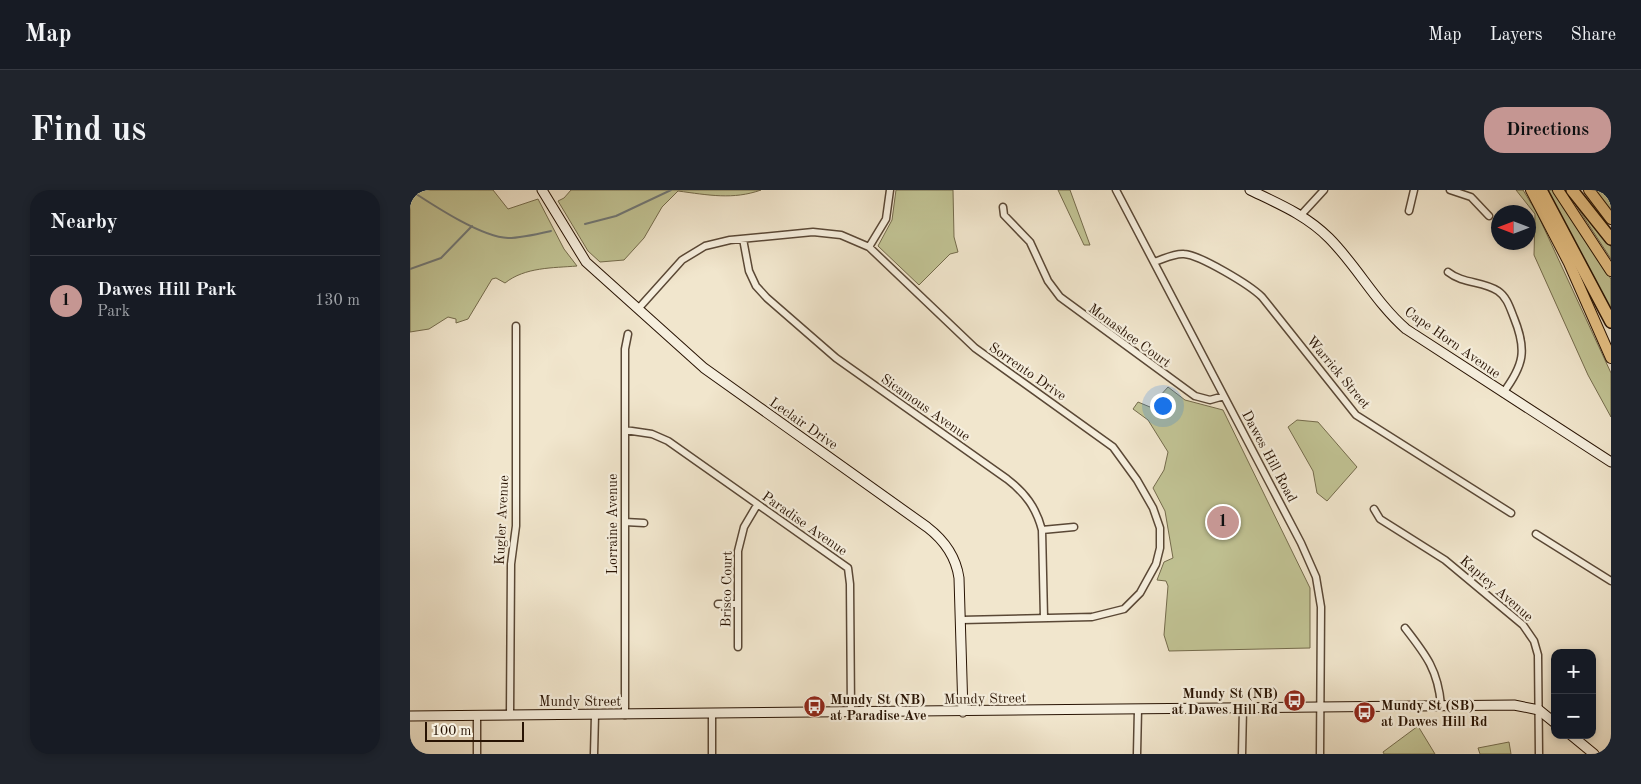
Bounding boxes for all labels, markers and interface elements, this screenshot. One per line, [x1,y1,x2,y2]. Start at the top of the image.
text: Map [25,23,72,47]
text: Map [1428,26,1462,44]
text: Layers [1490,26,1542,44]
text: Share [1570,26,1616,44]
button: Directions [1484,107,1611,153]
text: Find us [30,113,146,148]
north arrow [1491,205,1536,250]
text: Nearby [50,212,118,233]
text: Dawes Hill Park [97,281,237,300]
text: 1 [61,293,71,309]
text: 130 m [315,293,360,309]
street label: Monashee Court [1086,301,1173,370]
text: Park [97,304,130,320]
street label: Cape Horn Avenue [1402,305,1503,381]
street label: Warrick Street [1304,334,1373,412]
street label: Sorrento Drive [986,340,1069,404]
street label: Sicamous Avenue [878,372,973,444]
your location [1150,393,1176,419]
street label: Leclair Drive [767,395,840,452]
street label: Dawes Hill Road [1239,408,1299,505]
street label: Lorraine Avenue [606,474,620,574]
street label: Kugler Avenue [493,475,511,565]
street label: Paradise Avenue [759,489,850,558]
pin: 1 [1207,503,1239,541]
street label: Brisco Court [719,550,735,627]
street label: Kaptey Avenue [1457,553,1536,624]
map controls [1551,649,1596,739]
button: + [1551,649,1596,694]
place label: Mundy St (NB) at Dawes Hill Rd [1171,687,1278,717]
bus stop icon: Mundy St (NB) at Dawes Hill Rd [1282,689,1306,713]
street label: Mundy Street [944,691,1026,707]
place label: Mundy St (NB) at Paradise Ave [830,693,927,723]
button: − [1551,694,1596,739]
street label: Mundy Street [539,695,621,709]
bus stop icon: Mundy St (NB) at Paradise Ave [802,695,826,719]
place label: Mundy St (SB) at Dawes Hill Rd [1381,699,1488,729]
bus stop icon: Mundy St (SB) at Dawes Hill Rd [1353,701,1377,725]
scale bar [425,719,524,742]
text: 100 m [432,724,471,738]

